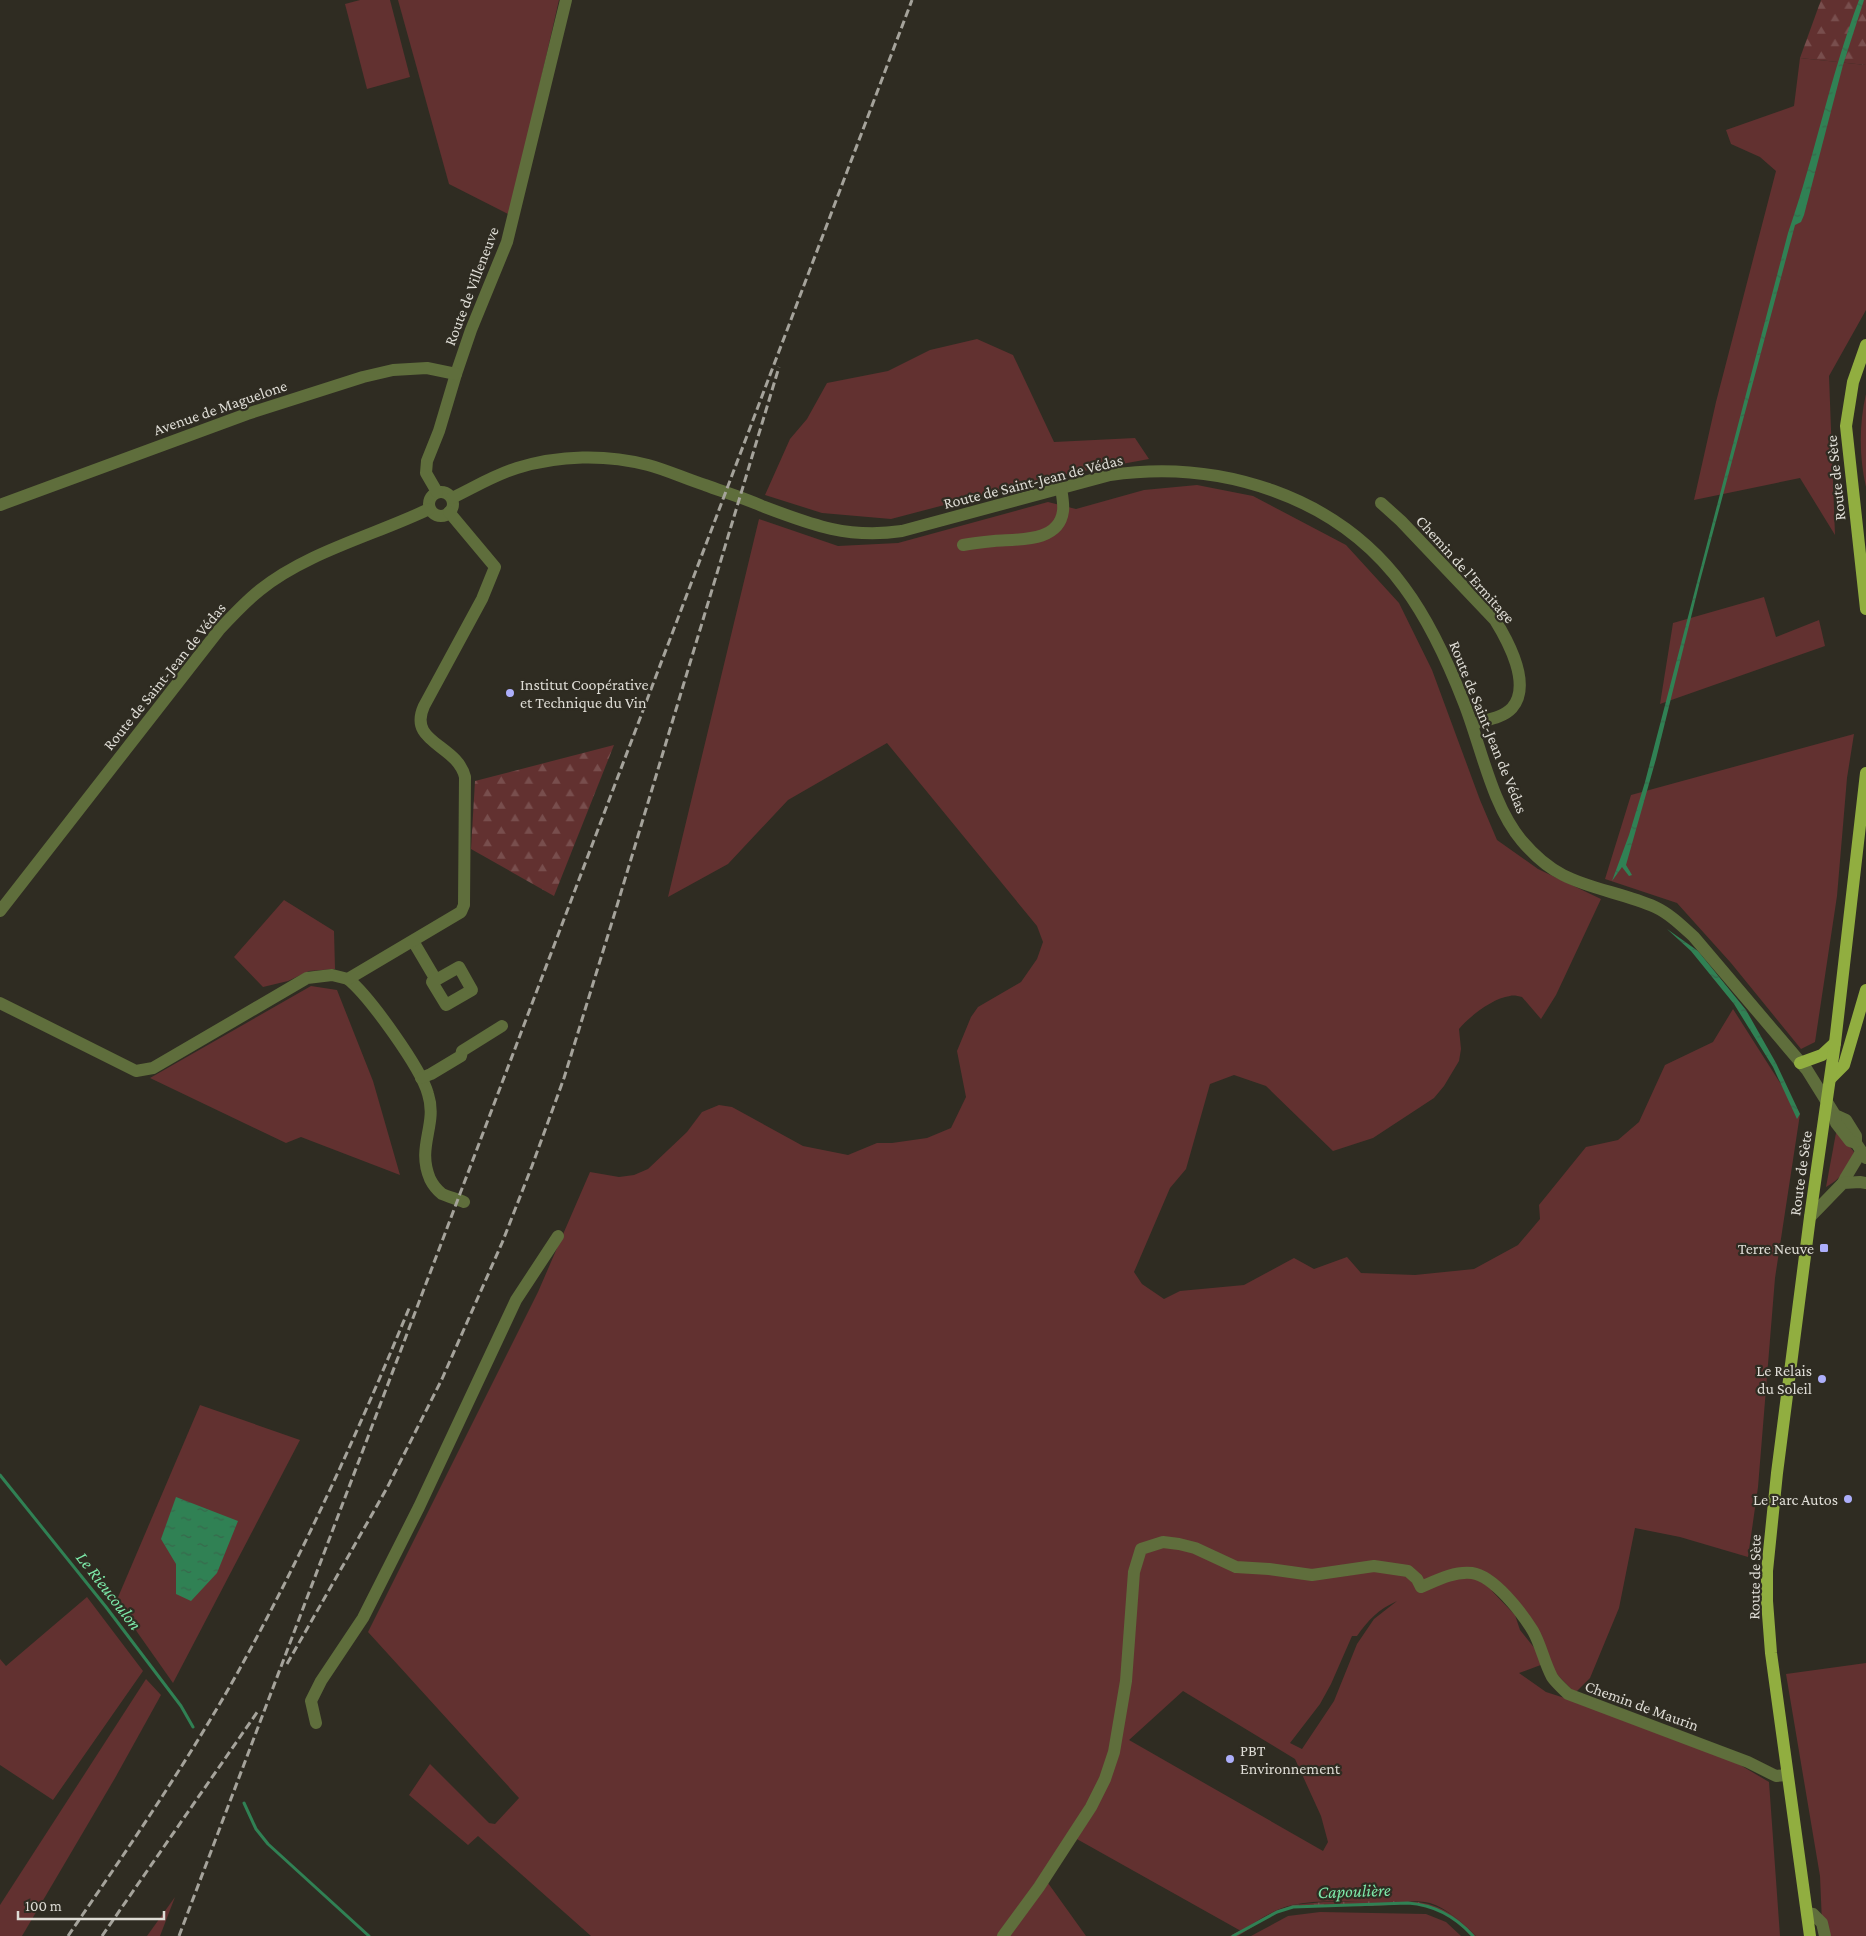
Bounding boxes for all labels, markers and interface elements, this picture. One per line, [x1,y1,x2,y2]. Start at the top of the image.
street label: Route de Villeneuve [441,224,502,348]
street label: Avenue de Maguelone [151,377,290,439]
street label: Route de Sète [1823,435,1848,521]
street label: Route de Saint-Jean de Védas [942,451,1125,513]
street label: Chemin de l'Ermitage [1412,512,1518,627]
street label: Route de Saint-Jean de Védas [100,599,230,754]
street label: Route de Saint-Jean de Védas [1445,639,1531,816]
place label: Institut Coopérative et Technique du Vin [520,676,648,712]
marker: Institut Coopérative et Technique du Vin [504,687,516,699]
street label: Route de Sète [1786,1130,1815,1217]
place label: Terre Neuve [1738,1240,1814,1257]
marker: Terre Neuve [1818,1242,1830,1254]
place label: Le Relais du Soleil [1756,1362,1812,1397]
marker: Le Relais du Soleil [1816,1373,1828,1385]
place label: Le Parc Autos [1753,1491,1838,1508]
marker: Le Parc Autos [1842,1493,1854,1505]
street label: Route de Sète [1745,1534,1764,1620]
water label: Le Rieucoulon [72,1548,146,1634]
street label: Chemin de Maurin [1583,1677,1701,1734]
place label: PBT Environnement [1240,1742,1341,1777]
marker: PBT Environnement [1224,1753,1236,1765]
water label: Capoulière [1317,1880,1391,1902]
scale bar [18,1888,164,1920]
text: 100 m [25,1898,62,1914]

